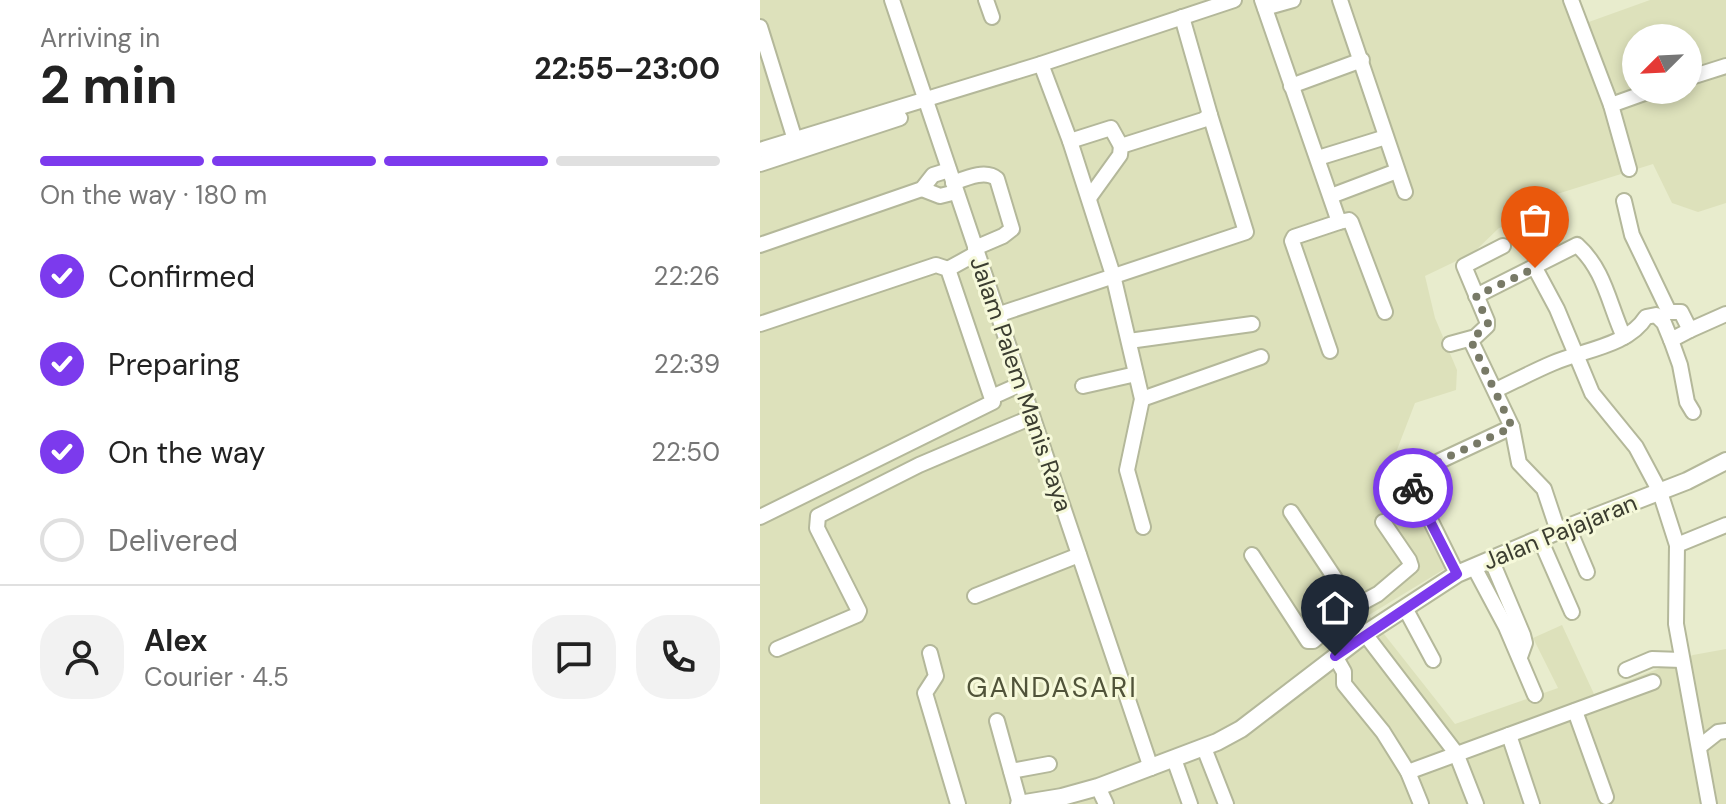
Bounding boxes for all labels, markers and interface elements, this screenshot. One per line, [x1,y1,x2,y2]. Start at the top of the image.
text: Arriving in [40,21,160,55]
north arrow [1622,24,1702,104]
map controls [1622,24,1702,104]
text: 22:55–23:00 [534,49,720,88]
text: 2 min [40,51,178,119]
text: On the way · 180 m [40,178,267,212]
pin [1501,186,1569,268]
icon: bag [1513,198,1557,242]
street label: Jalam Palem Manis Raya [963,252,1080,516]
icon: check [40,254,84,298]
text: Confirmed [108,257,255,296]
text: 22:26 [653,259,720,293]
icon: check [40,342,84,386]
text: Preparing [108,345,240,384]
text: 22:39 [654,347,720,381]
icon: check [40,430,84,474]
text: On the way [108,433,265,472]
text: 22:50 [651,435,720,469]
courier [1373,448,1453,528]
icon: bike [1391,466,1435,510]
street label: Jalan Pajajaran [1478,487,1641,577]
text: Delivered [108,521,238,560]
pin [1301,574,1369,656]
icon: home [1313,586,1357,630]
button: person [40,615,124,699]
button: chat [532,615,616,699]
button: phone [636,615,720,699]
text: Alex [144,621,207,660]
text: Courier · 4.5 [144,660,289,694]
district label: GANDASARI [966,669,1138,706]

